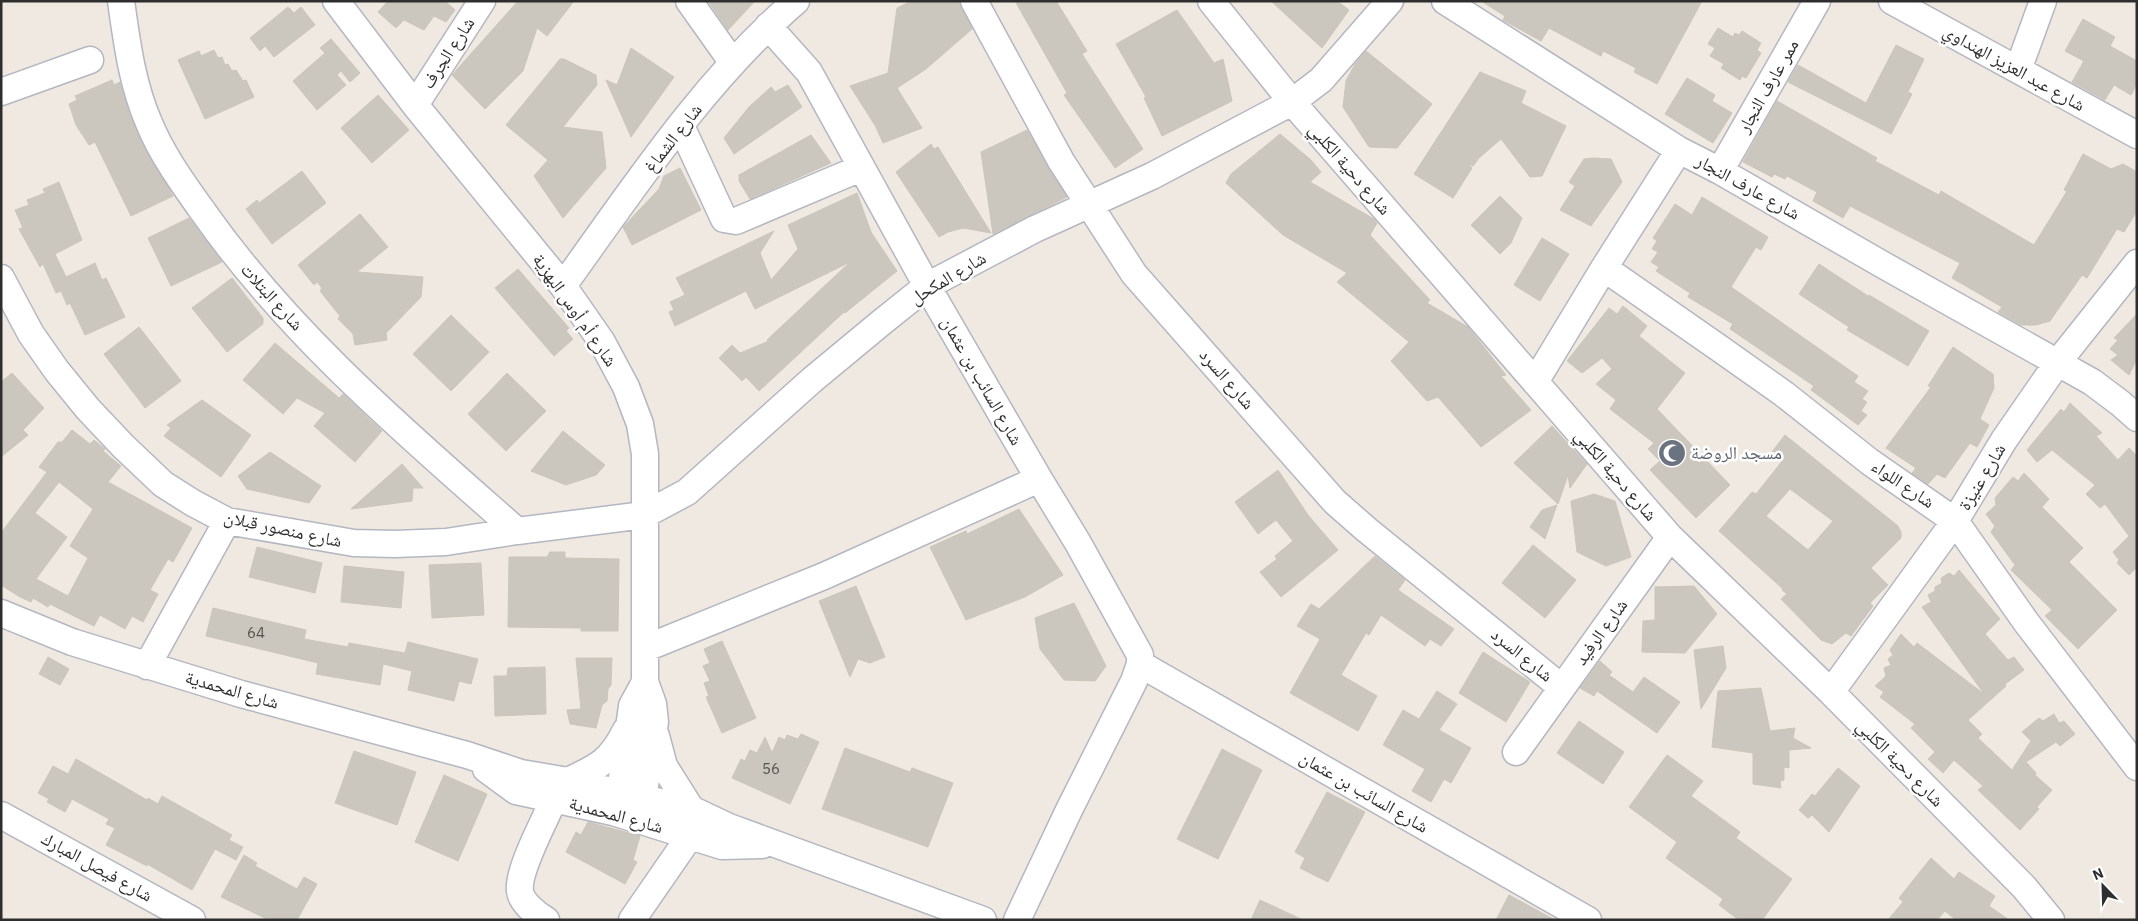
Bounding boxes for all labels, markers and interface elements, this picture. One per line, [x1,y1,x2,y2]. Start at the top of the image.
street label: شارع الجرف [416,12,479,93]
street label: شارع عبد العزيز الهنداوي [1938,19,2089,119]
street label: ممر عارف النجار [1731,35,1804,137]
street label: شارع الشماغ [638,99,707,177]
street label: شارع دحية الكلبي [1301,118,1397,222]
street label: شارع عارف النجار [1691,148,1804,225]
street label: شارع المكحل [905,246,990,309]
street label: شارع أم أوس البهزية [527,249,623,371]
street label: شارع البتلات [236,258,309,335]
street label: شارع السائب بن عثمان [936,312,1029,449]
street label: شارع السرد [1195,343,1260,414]
street label: شارع دحية الكلبي [1567,424,1663,528]
mosque icon: مسجد الروضة [1657,438,1687,468]
street label: شارع عنيزة [1953,439,2010,514]
place label: مسجد الروضة [1691,441,1782,464]
street label: شارع اللواء [1867,454,1939,513]
street label: شارع منصور قبلان [222,505,344,552]
street label: شارع الرفيد [1569,594,1632,669]
house number: 64 [247,623,265,642]
street label: شارع السرد [1487,623,1558,687]
street label: شارع المحمدية [183,665,282,714]
street label: شارع دحية الكلبي [1849,714,1949,814]
street label: شارع السائب بن عثمان [1296,745,1433,838]
house number: 56 [762,759,780,778]
street label: شارع المحمدية [567,791,666,838]
street label: شارع فيصل المبارك [38,827,157,907]
north arrow [2078,861,2128,911]
text: N [2090,864,2106,884]

